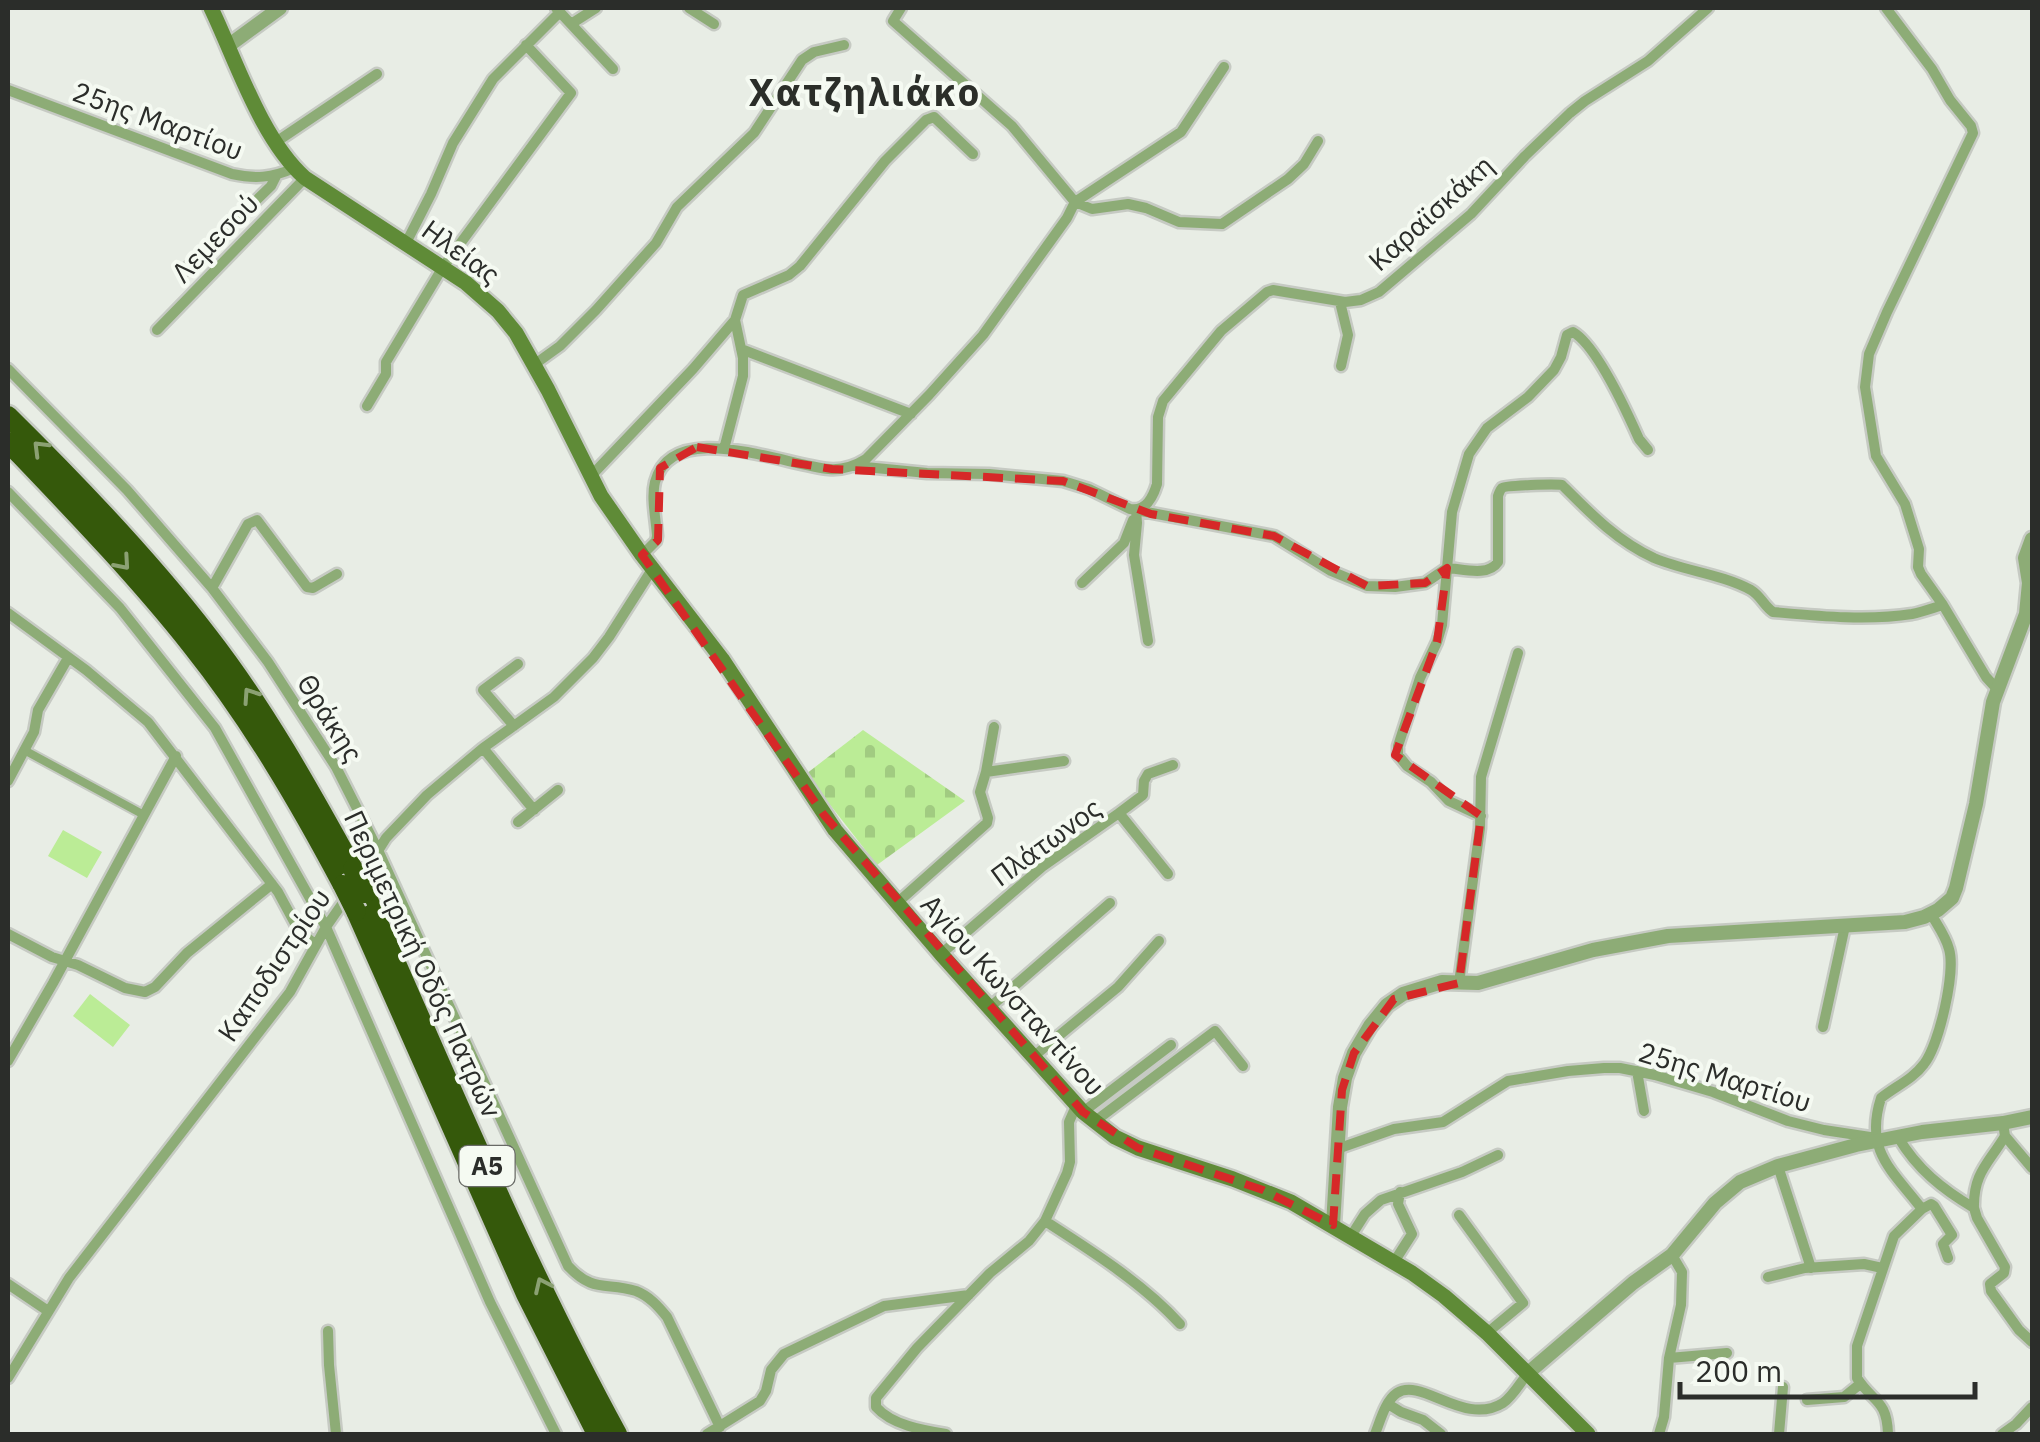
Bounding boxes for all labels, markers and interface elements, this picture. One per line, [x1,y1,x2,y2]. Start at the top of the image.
district label: Χατζηλιάκο [748,67,982,116]
street label: 25ης Μαρτίου [68,73,248,168]
street label: Καραϊσκάκη [1360,147,1501,279]
street label: Λεμεσού [163,185,266,290]
street label: Ηλείας [415,211,508,292]
one-way arrow [33,442,51,460]
one-way arrow [111,551,129,570]
street label: Θράκης [289,667,372,769]
one-way arrow [244,688,262,707]
street label: Πλάτωνος [983,789,1108,894]
street label: Περιμετρική Οδός Πατρών [336,804,511,1123]
street label: Καποδιστρίου [209,881,338,1048]
street label: Αγίου Κωνσταντίνου [913,886,1114,1103]
street label: 25ης Μαρτίου [1634,1033,1816,1120]
road number: Α5 [460,1146,514,1186]
one-way arrow [534,1277,554,1295]
scale bar [1680,1337,1975,1399]
text: 200 m [1695,1351,1782,1390]

